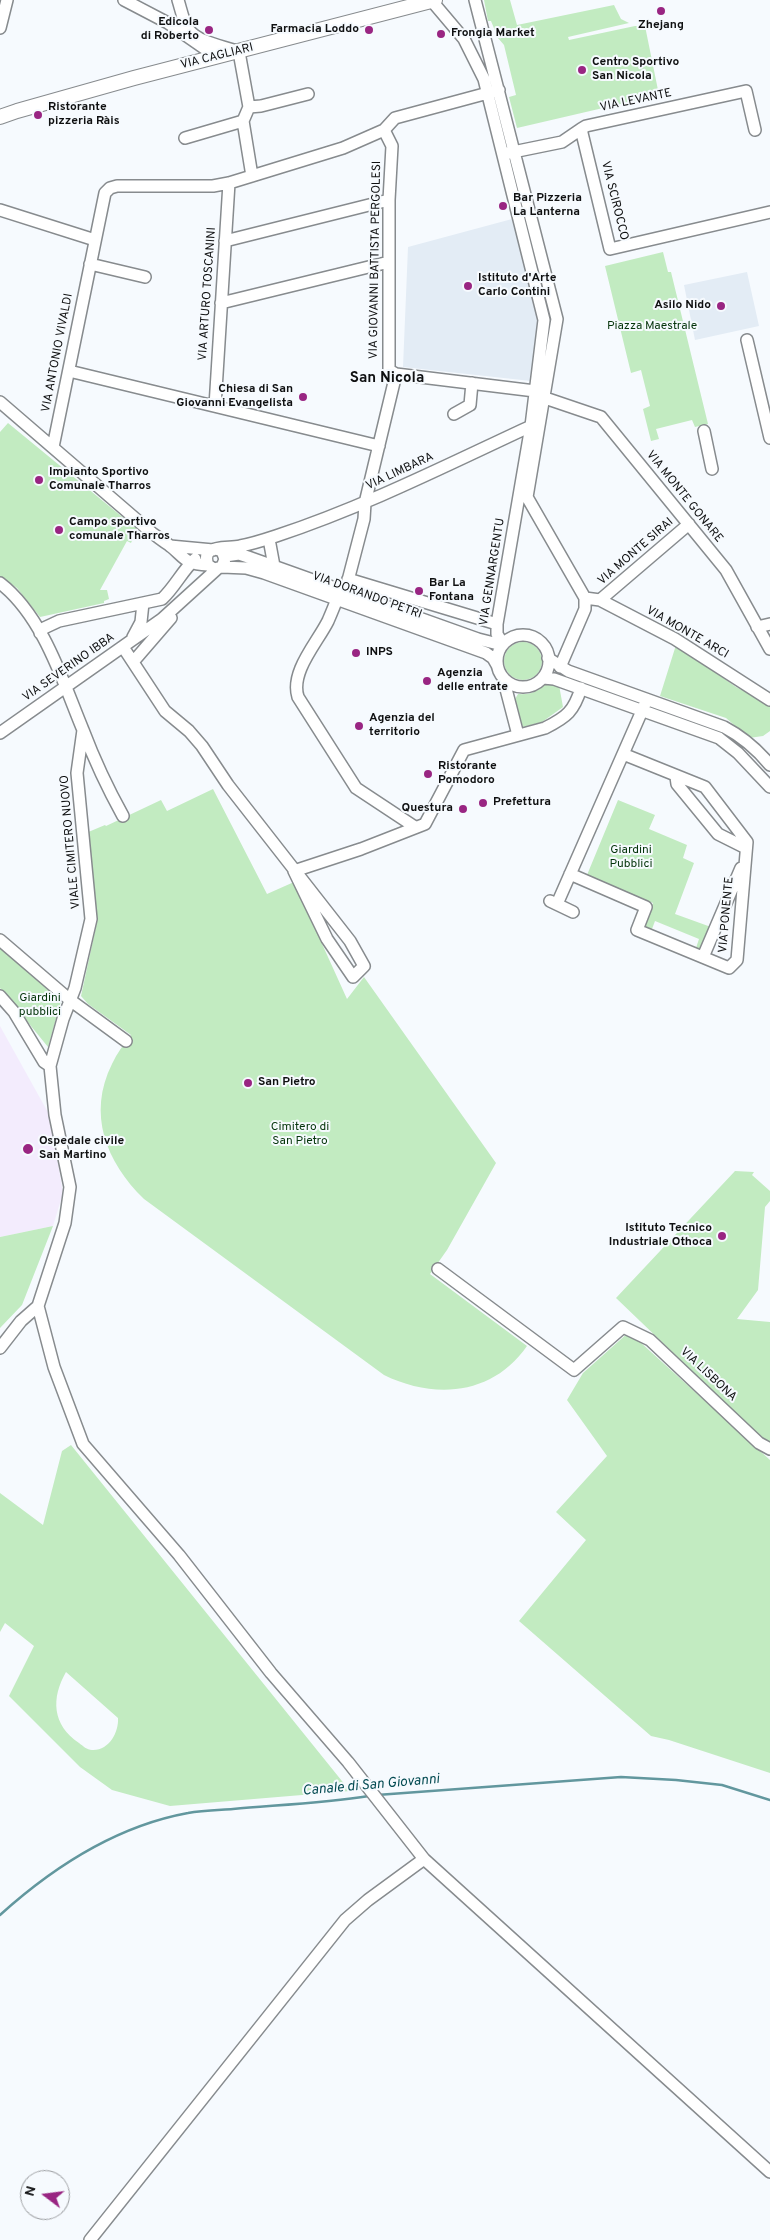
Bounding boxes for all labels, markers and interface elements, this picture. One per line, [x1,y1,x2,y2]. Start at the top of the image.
marker: Zhejang [655,5,667,17]
place label: Edicola di Roberto [141,16,199,44]
place label: Zhejang [638,19,684,33]
place label: Farmacia Loddo [270,23,359,37]
marker: Edicola di Roberto [203,24,215,36]
marker: Farmacia Loddo [363,24,375,36]
place label: Frongia Market [451,27,535,41]
marker: Frongia Market [435,28,447,40]
street label: VIA CAGLIARI [179,41,255,73]
place label: Centro Sportivo San Nicola [592,56,679,84]
marker: Centro Sportivo San Nicola [576,64,588,76]
street label: VIA LEVANTE [599,86,673,116]
place label: Ristorante pizzeria Ràis [48,101,120,129]
marker: Ristorante pizzeria Ràis [32,109,44,121]
street label: VIA SCIROCCO [597,160,631,242]
street label: VIA GIOVANNI BATTISTA PERGOLESI [367,161,385,359]
place label: Bar Pizzeria La Lanterna [513,192,582,220]
marker: Bar Pizzeria La Lanterna [497,200,509,212]
street label: VIA ARTURO TOSCANINI [196,227,220,361]
place label: Istituto d'Arte Carlo Contini [478,272,556,300]
marker: Istituto d'Arte Carlo Contini [462,280,474,292]
street label: VIA ANTONIO VIVALDI [39,292,77,414]
place label: Asilo Nido [654,299,711,313]
marker: Asilo Nido [715,300,727,312]
park label: Piazza Maestrale [607,320,697,334]
district label: San Nicola [350,370,424,388]
place label: Chiesa di San Giovanni Evangelista [176,383,293,411]
marker: Chiesa di San Giovanni Evangelista [297,391,309,403]
street label: VIA MONTE GONARE [643,448,725,546]
street label: VIA LIMBARA [364,450,436,494]
place label: Impianto Sportivo Comunale Tharros [49,466,151,494]
marker: Impianto Sportivo Comunale Tharros [33,474,45,486]
street label: VIA MONTE SIRAI [595,515,677,589]
place label: Campo sportivo comunale Tharros [69,516,170,544]
street label: VIA GENNARGENTU [477,517,509,627]
marker: Campo sportivo comunale Tharros [53,524,65,536]
street label: VIA DORANDO PETRI [310,569,424,623]
place label: Bar La Fontana [429,577,474,605]
marker: Bar La Fontana [413,585,425,597]
street label: VIA MONTE ARCI [643,604,731,662]
street label: VIA SEVERINO IBBA [20,631,118,705]
place label: INPS [366,646,393,660]
marker: INPS [350,647,362,659]
place label: Agenzia delle entrate [437,667,508,695]
marker: Agenzia delle entrate [421,675,433,687]
place label: Agenzia del territorio [369,712,435,740]
marker: Agenzia del territorio [353,720,365,732]
place label: Ristorante Pomodoro [438,760,497,788]
marker: Ristorante Pomodoro [422,768,434,780]
street label: VIALE CIMITERO NUOVO [58,774,84,910]
place label: Prefettura [493,796,551,810]
marker: Prefettura [477,797,489,809]
place label: Questura [402,802,453,816]
marker: Questura [457,803,469,815]
park label: Giardini Pubblici [610,844,652,872]
street label: VIA PONENTE [717,876,737,954]
park label: Giardini pubblici [19,992,61,1020]
place label: San Pietro [258,1076,316,1090]
marker: San Pietro [242,1077,254,1089]
park label: Cimitero di San Pietro [271,1121,329,1149]
place label: Ospedale civile San Martino [39,1135,124,1163]
marker: Ospedale civile San Martino [21,1142,35,1156]
place label: Istituto Tecnico Industriale Othoca [609,1222,712,1250]
marker: Istituto Tecnico Industriale Othoca [716,1230,728,1242]
street label: VIA LISBONA [677,1345,739,1405]
water label: Canale di San Giovanni [302,1772,440,1800]
north arrow [20,2170,70,2220]
text: N [21,2184,41,2198]

